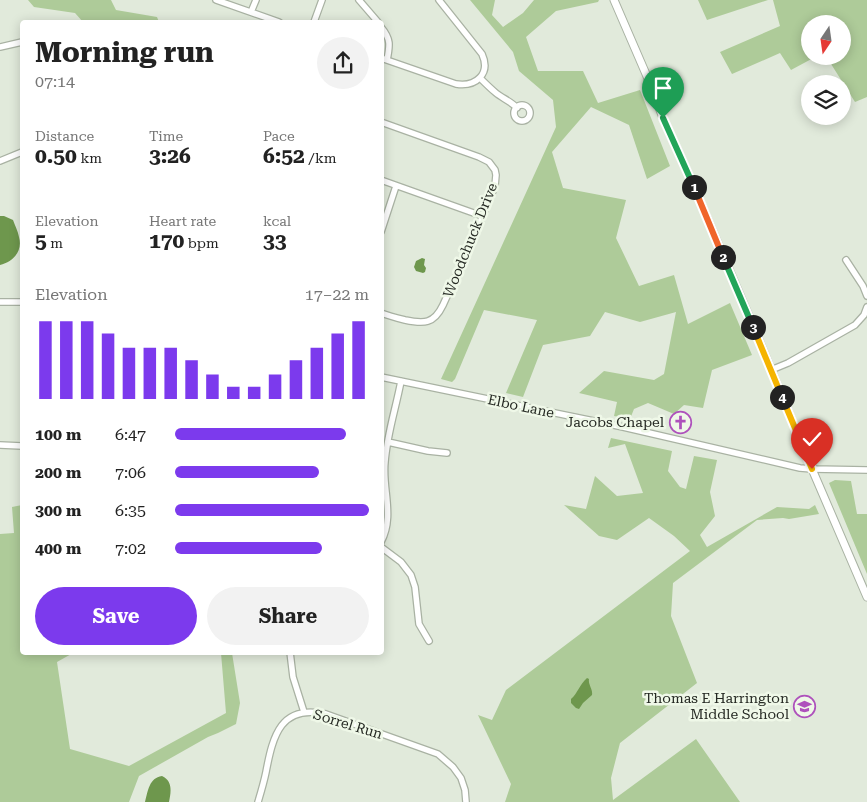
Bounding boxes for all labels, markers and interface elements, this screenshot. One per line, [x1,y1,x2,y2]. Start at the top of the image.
north arrow [801,15,851,65]
map controls [801,15,851,125]
text: Morning run [35,36,214,69]
button: share [317,37,369,89]
pin [642,67,684,118]
text: 07:14 [35,72,75,91]
icon: arrive [649,74,677,102]
button: layers [801,75,851,125]
text: Distance [35,128,94,144]
text: Time [149,128,183,144]
text: Pace [263,128,295,144]
text: 0.50 [35,144,77,168]
text: 3:26 [149,144,191,168]
text: 6:52 [263,144,305,168]
text: km [77,150,102,166]
text: /km [305,150,337,166]
pin: 1 [682,174,706,200]
text: 1 [691,179,698,195]
street label: Woodchuck Drive [440,180,500,300]
text: Elevation [35,213,98,229]
text: Heart rate [149,213,216,229]
text: kcal [263,213,291,229]
text: 5 [35,229,47,253]
text: 170 [149,229,184,253]
text: 33 [263,229,287,253]
text: m [47,235,63,251]
text: bpm [184,235,219,251]
pin: 2 [710,244,736,270]
text: 2 [720,249,727,265]
text: Elevation [35,285,108,304]
text: 17–22 m [305,285,369,304]
pin: 3 [740,314,766,340]
text: 3 [750,319,757,335]
pin: 4 [770,384,794,410]
text: 4 [779,389,786,405]
street label: Elbo Lane [486,391,556,421]
church icon: Jacobs Chapel [668,410,692,434]
place label: Jacobs Chapel [566,414,665,430]
pin [791,418,833,469]
text: 100 m [35,425,81,444]
text: 6:47 [115,425,146,444]
icon: check [798,425,826,453]
text: 200 m [35,463,81,482]
text: 7:06 [115,463,146,482]
text: 300 m [35,501,81,520]
text: 6:35 [115,501,146,520]
text: 400 m [35,539,81,558]
text: 7:02 [115,539,146,558]
button: Save [35,587,197,645]
button: Share [207,587,369,645]
place label: Thomas E Harrington Middle School [644,690,790,722]
school or university icon: Thomas E Harrington Middle School [793,694,817,718]
street label: Sorrel Run [311,706,385,742]

